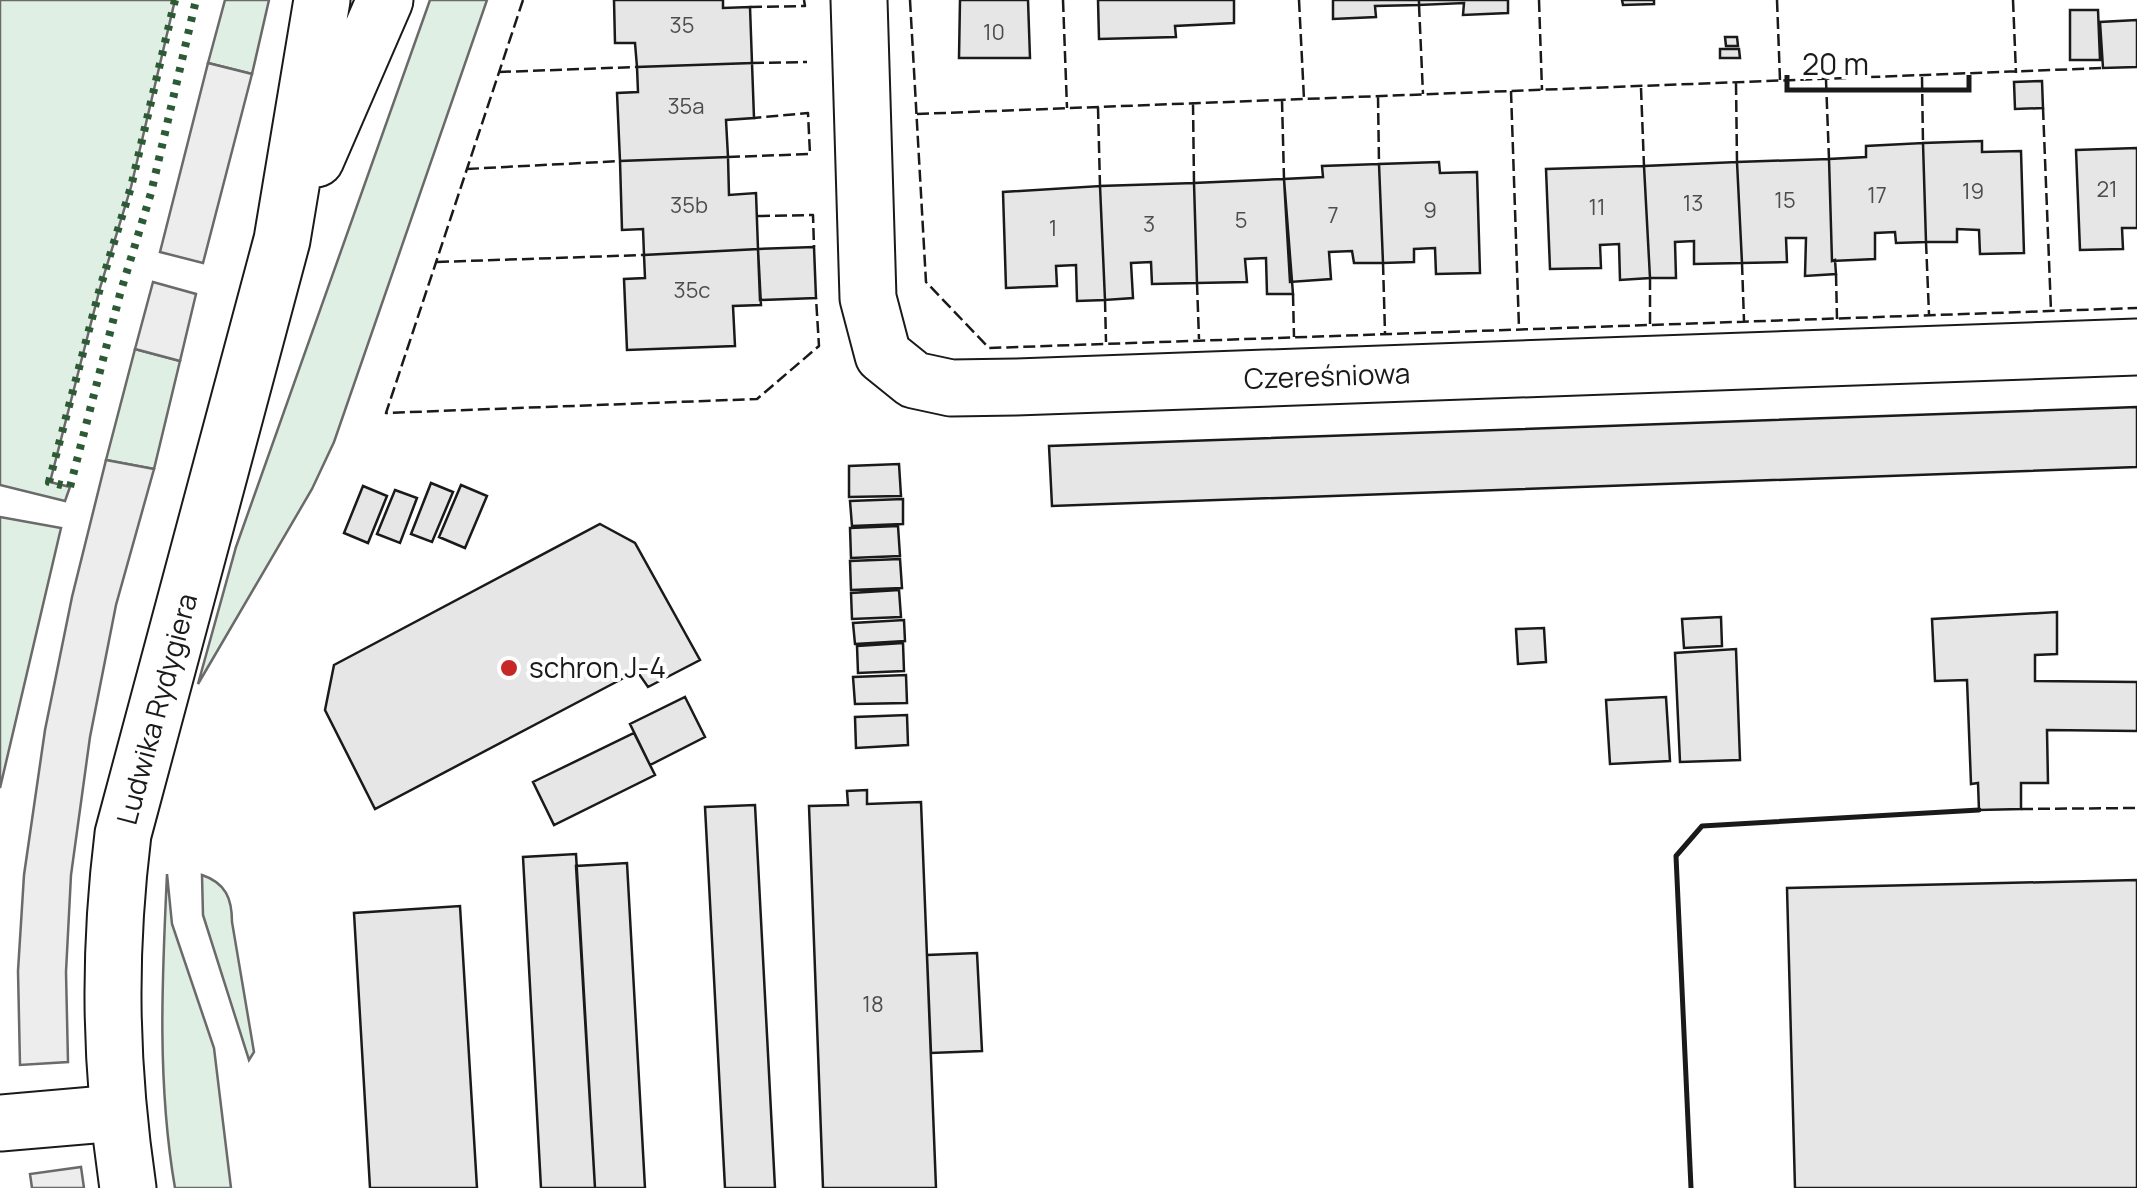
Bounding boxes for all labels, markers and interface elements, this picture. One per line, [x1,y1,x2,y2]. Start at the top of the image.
house number: 35 [670,10,694,40]
house number: 10 [983,17,1005,47]
scale bar [1787,30,1970,92]
text: 20 m [1802,43,1869,84]
house number: 35a [667,91,705,121]
house number: 21 [2096,174,2118,204]
house number: 19 [1962,176,1984,206]
house number: 17 [1867,180,1887,210]
house number: 15 [1774,185,1796,215]
house number: 13 [1683,188,1703,218]
house number: 35b [670,190,708,220]
house number: 11 [1588,192,1606,222]
house number: 9 [1423,195,1437,225]
house number: 7 [1327,200,1339,230]
house number: 5 [1235,205,1247,235]
house number: 3 [1143,209,1155,239]
house number: 1 [1049,213,1057,243]
house number: 35c [673,275,711,305]
street label: Czereśniowa [1243,353,1411,397]
street label: Ludwika Rydygiera [107,589,205,829]
place label: schron J-4 [529,648,666,686]
marker: schron J-4 [498,657,520,679]
house number: 18 [862,989,884,1019]

